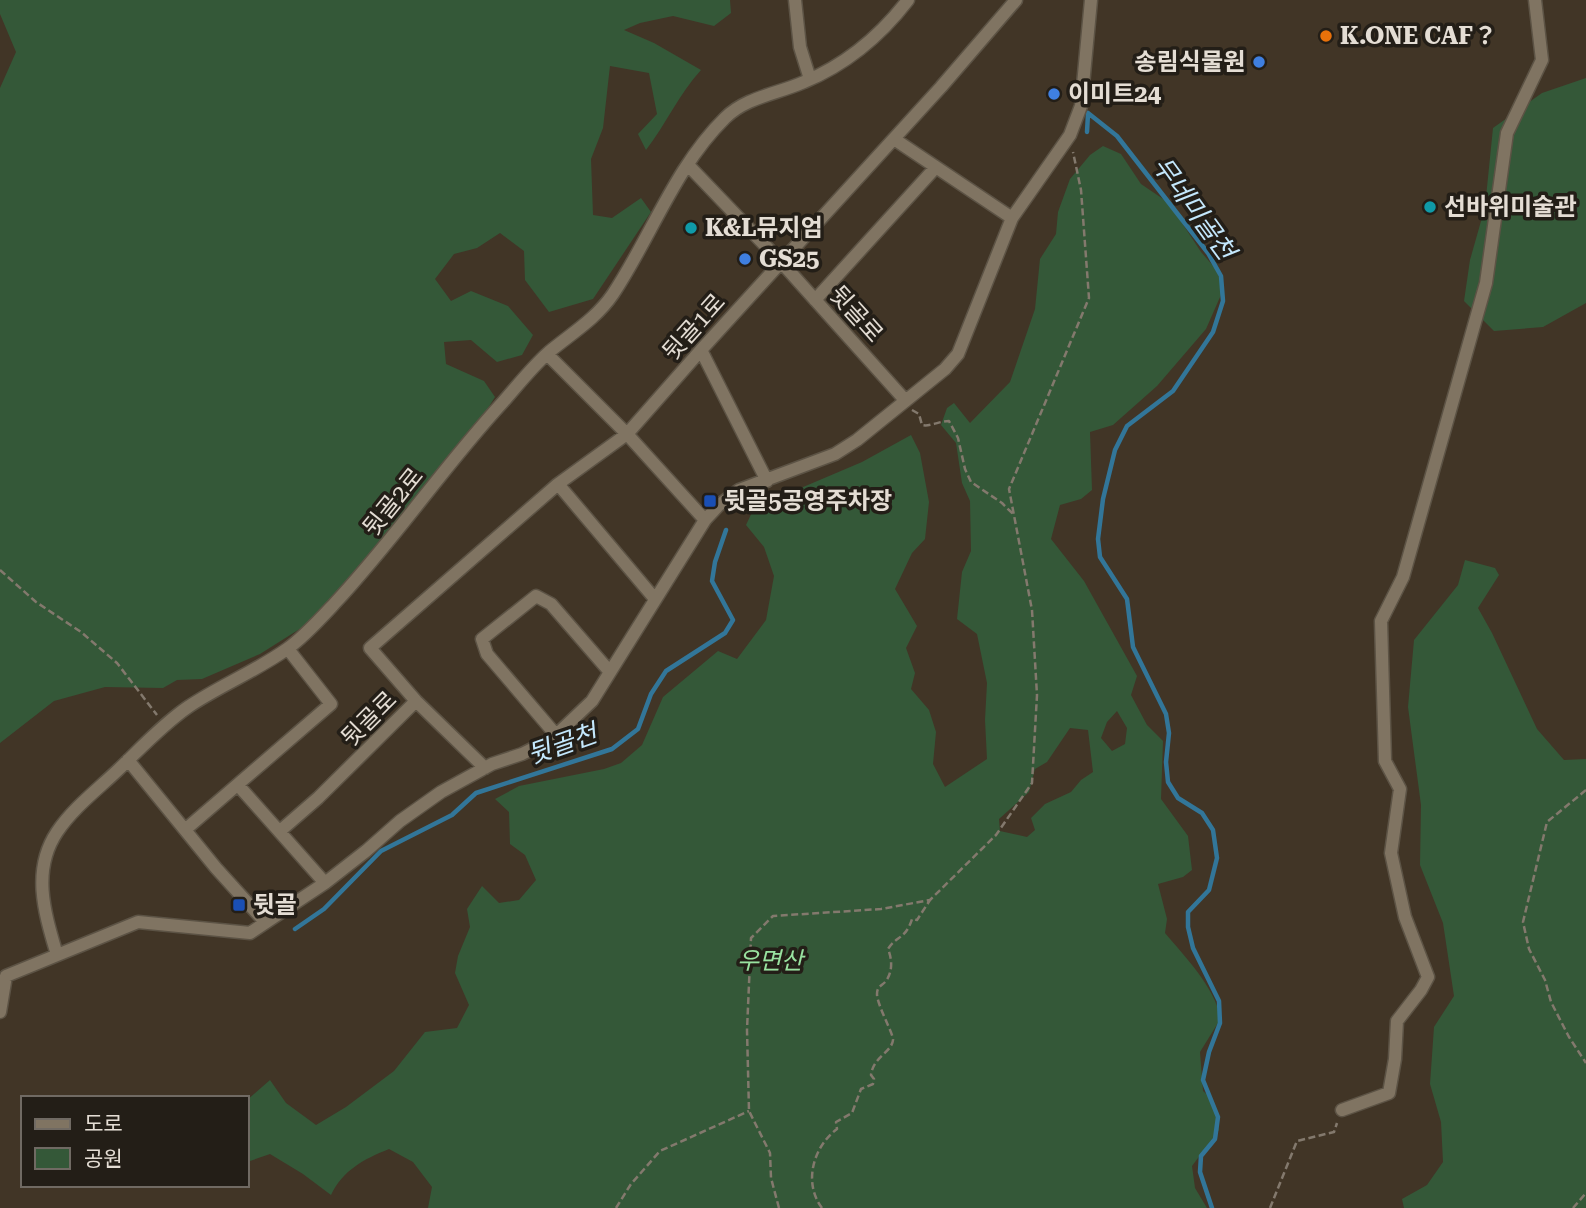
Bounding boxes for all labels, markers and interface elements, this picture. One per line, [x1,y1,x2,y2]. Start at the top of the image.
place label: K.ONE CAF？ [1340,22,1497,50]
marker: K.ONE CAF？ [1318,28,1334,44]
place label: 송림식물원 [1135,48,1245,76]
marker: 송림식물원 [1251,54,1267,70]
place label: 이미트24 [1068,80,1162,108]
marker: 이미트24 [1046,86,1062,102]
water label: 무네미골천 [1147,151,1243,268]
place label: 선바위미술관 [1444,193,1576,221]
marker: 선바위미술관 [1422,199,1438,215]
place label: K&L뮤지엄 [705,214,823,242]
marker: K&L뮤지엄 [683,220,699,236]
place label: GS25 [759,245,820,273]
marker: GS25 [737,251,753,267]
street label: 뒷골로 [823,280,889,348]
street label: 뒷골1로 [657,288,731,366]
street label: 뒷골2로 [357,462,429,542]
place label: 뒷골5공영주차장 [724,487,892,515]
marker: 뒷골5공영주차장 [702,493,718,509]
street label: 뒷골로 [336,686,402,752]
water label: 뒷골천 [523,717,604,770]
place label: 뒷골 [253,891,297,919]
marker: 뒷골 [231,897,247,913]
park label: 우면산 [737,947,806,975]
legend [21,1096,248,1187]
text: 도로 [84,1112,123,1136]
text: 공원 [84,1147,123,1171]

